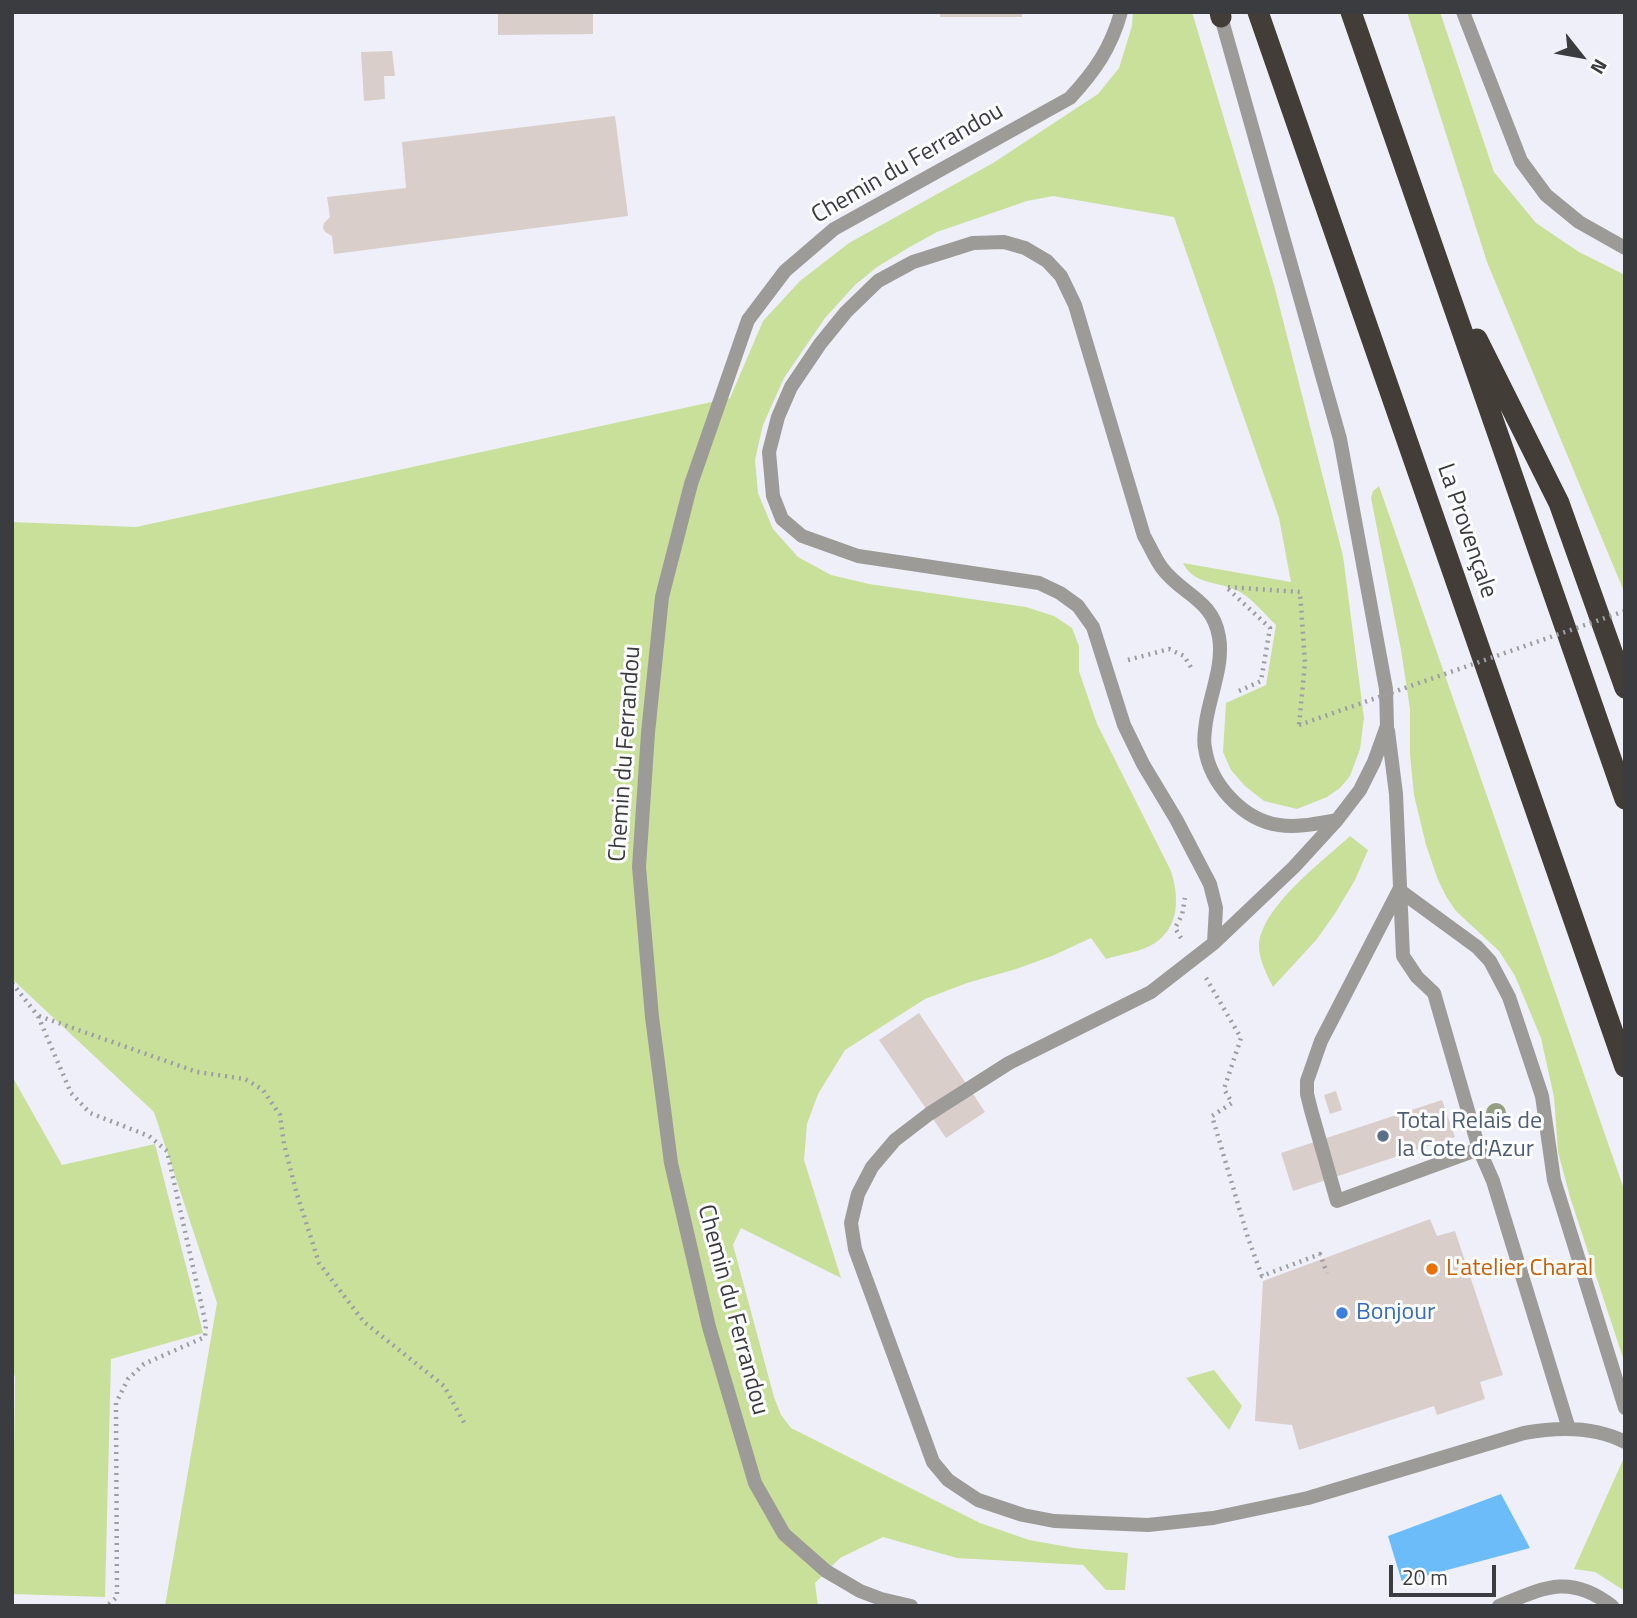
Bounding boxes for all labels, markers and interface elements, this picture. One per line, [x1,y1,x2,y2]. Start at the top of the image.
north arrow [1546,21,1616,91]
text: N [1584,54,1615,80]
street label: Chemin du Ferrandou [807,97,1009,231]
street label: La Provençale [1430,460,1502,602]
street label: Chemin du Ferrandou [604,645,648,863]
place label: Total Relais de la Cote d'Azur [1397,1108,1542,1164]
marker: Total Relais de la Cote d'Azur [1375,1128,1391,1144]
street label: Chemin du Ferrandou [690,1202,774,1418]
place label: L'atelier Charal [1446,1255,1593,1283]
marker: L'atelier Charal [1424,1261,1440,1277]
place label: Bonjour [1356,1299,1435,1327]
marker: Bonjour [1334,1305,1350,1321]
scale bar [1392,1552,1499,1596]
text: 20 m [1402,1561,1448,1593]

